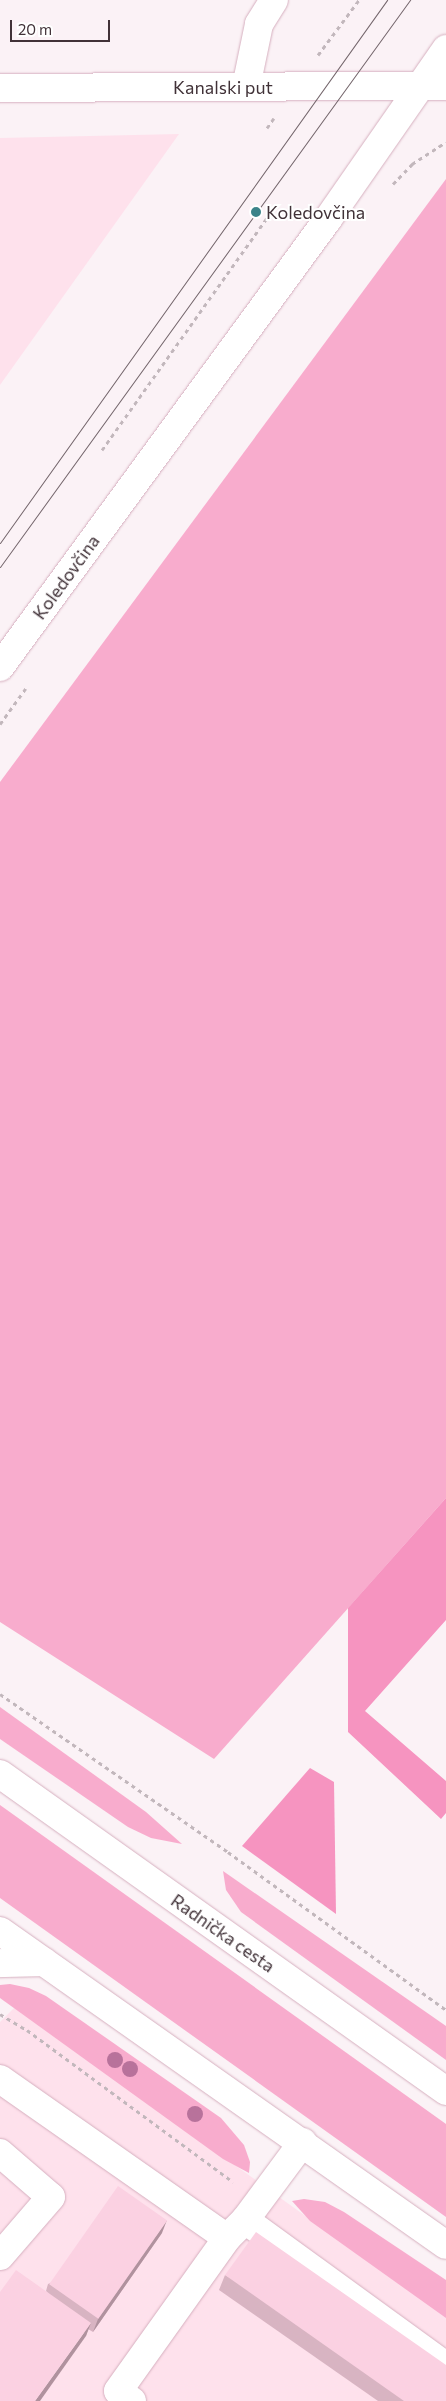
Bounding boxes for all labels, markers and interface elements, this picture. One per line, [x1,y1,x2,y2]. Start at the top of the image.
scale bar [12,10,112,42]
text: 20 m [18,20,52,38]
street label: Kanalski put [173,76,273,98]
place label: Koledovčina [266,201,365,223]
marker: Koledovčina [250,206,262,218]
street label: Koledovčina [28,530,104,624]
street label: Radnička cesta [167,1889,279,1977]

